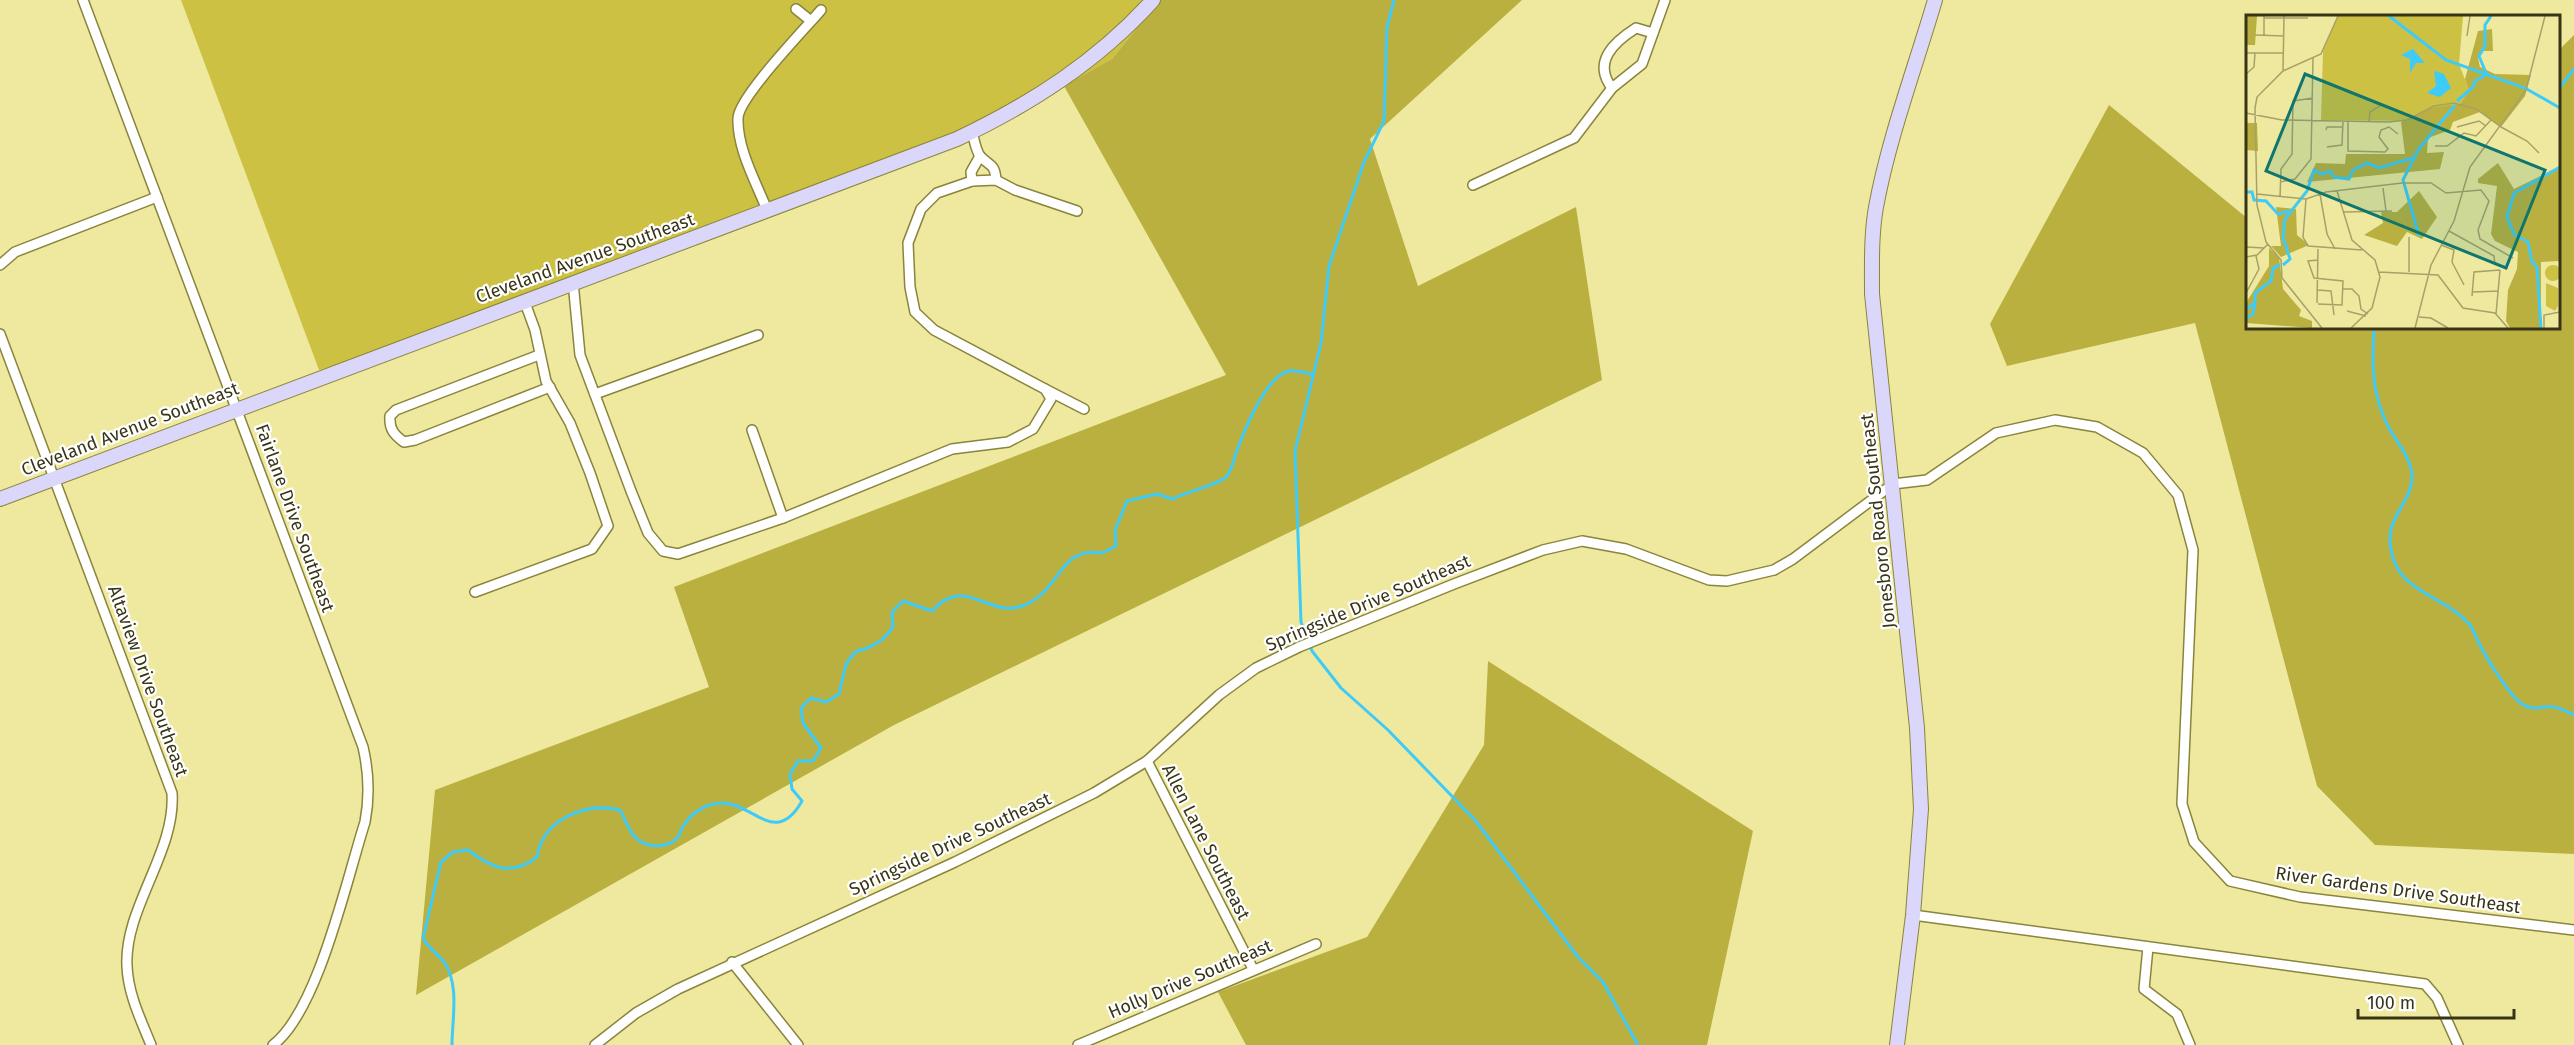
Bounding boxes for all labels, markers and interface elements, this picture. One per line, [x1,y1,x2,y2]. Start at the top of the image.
inset map [2246,15,2559,328]
street label: Cleveland Avenue Southeast [473,208,698,308]
street label: Cleveland Avenue Southeast [18,377,242,481]
street label: Jonesboro Road Southeast [1856,412,1900,630]
street label: Fairlane Drive Southeast [251,421,339,616]
street label: Springside Drive Southeast [1262,550,1474,656]
street label: Altaview Drive Southeast [103,582,193,780]
street label: Allen Lane Southeast [1157,761,1255,924]
street label: Springside Drive Southeast [846,787,1055,900]
street label: River Gardens Drive Southeast [2274,862,2522,918]
street label: Holly Drive Southeast [1105,934,1276,1023]
scale bar [2358,982,2514,1020]
text: 100 m [2367,992,2415,1014]

